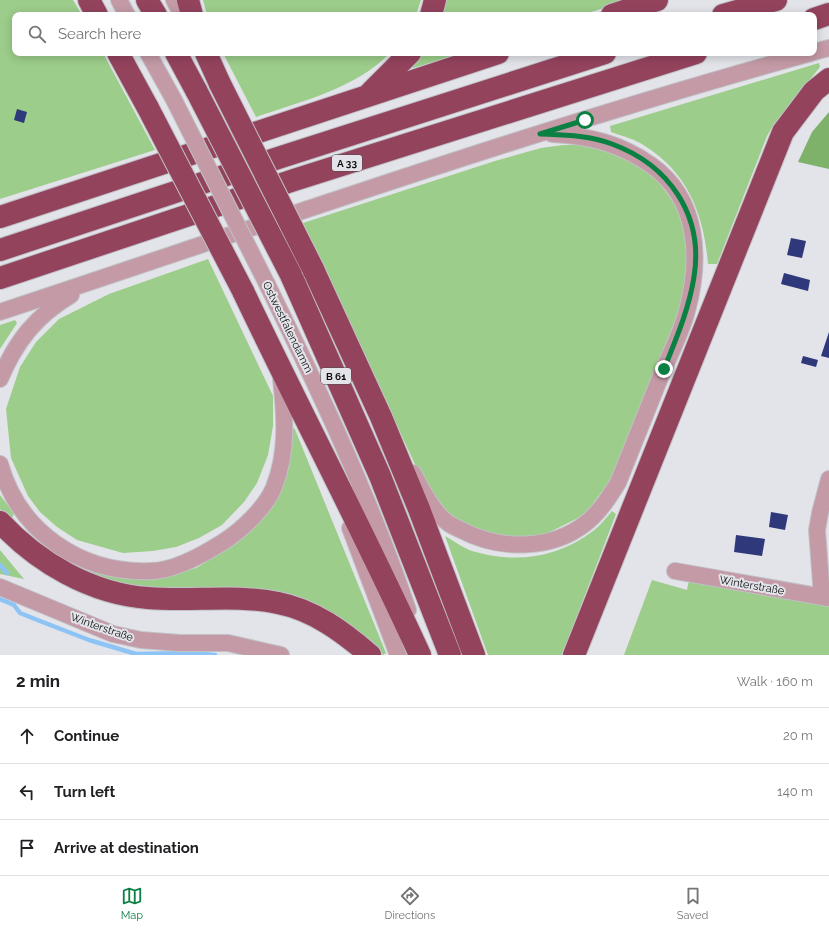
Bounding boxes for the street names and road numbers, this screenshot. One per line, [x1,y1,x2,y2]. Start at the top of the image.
road number: A 33 [332,155,362,171]
street label: Ostwestfalendamm [260,279,315,375]
road number: B 61 [321,368,351,384]
street label: Winterstraße [719,573,786,598]
street label: Winterstraße [69,611,135,644]

